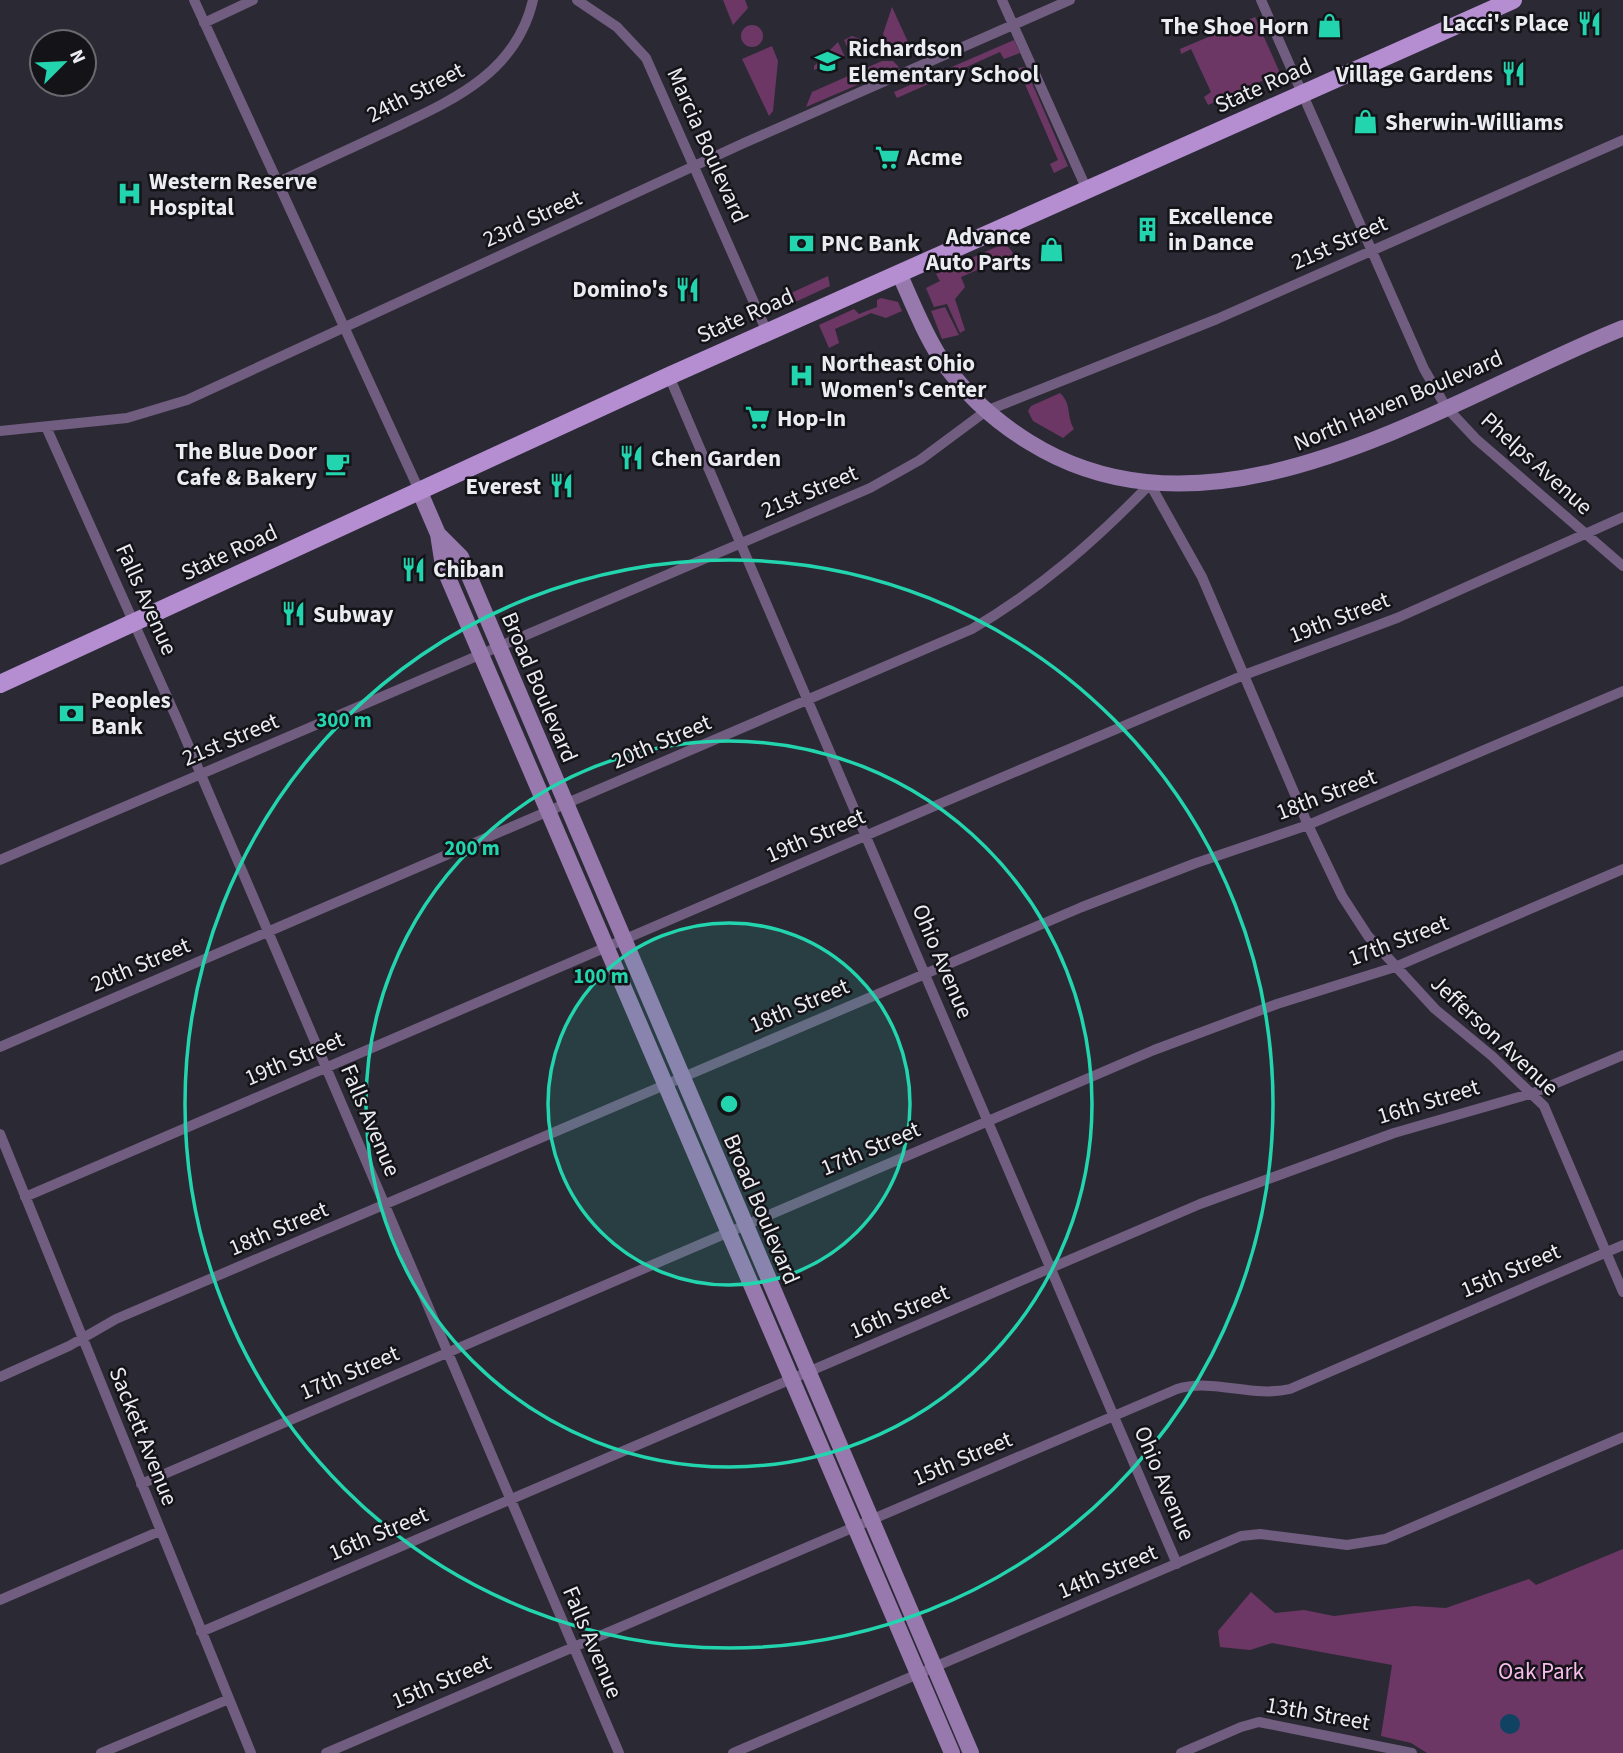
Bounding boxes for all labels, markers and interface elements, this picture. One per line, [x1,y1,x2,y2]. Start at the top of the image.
place label: Lacci's Place [1442,7,1569,40]
restaurant icon: Lacci's Place [1575,9,1603,37]
place label: The Shoe Horn [1161,10,1309,43]
shop icon: The Shoe Horn [1315,12,1343,40]
north arrow [28,28,98,98]
place label: Richardson Elementary School [848,32,1039,91]
text: N [62,45,92,68]
school or university icon: Richardson Elementary School [814,47,842,75]
street label: State Road [1209,49,1317,122]
street label: 24th Street [361,54,470,131]
place label: Village Gardens [1335,58,1493,91]
restaurant icon: Village Gardens [1499,60,1527,88]
street label: Marcia Boulevard [659,62,757,228]
place label: Sherwin-Williams [1385,106,1563,139]
shop icon: Sherwin-Williams [1351,108,1379,136]
place label: Acme [906,141,963,174]
supermarket icon: Acme [873,143,901,171]
place label: Western Reserve Hospital [149,165,318,224]
hospital icon: Western Reserve Hospital [115,180,143,208]
street label: 23rd Street [477,181,587,256]
place label: Excellence in Dance [1168,200,1273,259]
street label: 21st Street [1286,207,1393,278]
building icon: Excellence in Dance [1134,215,1162,243]
place label: Advance Auto Parts [925,220,1031,279]
place label: PNC Bank [821,227,920,260]
bank icon: PNC Bank [787,229,815,257]
shop icon: Advance Auto Parts [1037,235,1065,263]
place label: Domino's [572,273,668,306]
restaurant icon: Domino's [674,275,702,303]
street label: State Road [691,279,799,352]
street label: North Haven Boulevard [1288,341,1508,459]
place label: Northeast Ohio Women's Center [821,347,987,406]
hospital icon: Northeast Ohio Women's Center [787,362,815,390]
place label: Hop-In [777,402,846,435]
supermarket icon: Hop-In [743,404,771,432]
street label: Phelps Avenue [1473,404,1600,523]
place label: The Blue Door Cafe & Bakery [175,435,318,494]
place label: Chen Garden [651,442,781,475]
restaurant icon: Chen Garden [617,444,645,472]
cafe icon: The Blue Door Cafe & Bakery [323,450,351,478]
street label: 21st Street [756,456,863,527]
place label: Everest [465,470,541,503]
restaurant icon: Everest [547,472,575,500]
street label: State Road [175,516,283,589]
street label: Falls Avenue [107,538,186,660]
place label: Chiban [433,553,504,586]
restaurant icon: Chiban [399,555,427,583]
street label: 19th Street [1284,583,1394,652]
place label: Subway [313,598,394,631]
restaurant icon: Subway [279,600,307,628]
street label: Broad Boulevard [493,607,586,768]
place label: Peoples Bank [91,684,171,743]
bank icon: Peoples Bank [57,699,85,727]
street label: 21st Street [177,704,284,775]
text: 300 m [316,705,372,735]
street label: 20th Street [606,706,716,777]
street label: 18th Street [1271,760,1381,829]
street label: 19th Street [760,800,870,871]
text: 200 m [444,833,500,863]
street label: Ohio Avenue [904,899,981,1024]
street label: 17th Street [1343,906,1453,975]
street label: 20th Street [85,929,195,1000]
text: 100 m [573,961,629,991]
street label: Jefferson Avenue [1423,967,1566,1104]
street label: 18th Street [744,970,854,1041]
street label: 19th Street [239,1023,349,1094]
street label: Falls Avenue [332,1059,409,1181]
street label: 16th Street [1373,1070,1484,1133]
centre of rings [717,1092,741,1116]
street label: 17th Street [815,1113,925,1184]
street label: Broad Boulevard [715,1129,808,1290]
street label: 18th Street [223,1193,333,1264]
street label: 15th Street [1455,1235,1565,1306]
street label: 16th Street [844,1276,954,1347]
street label: 17th Street [294,1337,404,1408]
street label: Sackett Avenue [101,1362,186,1511]
street label: Ohio Avenue [1126,1421,1203,1546]
street label: 15th Street [907,1423,1017,1494]
street label: 16th Street [323,1498,433,1569]
street label: 14th Street [1052,1536,1162,1607]
street label: Falls Avenue [554,1581,631,1703]
street label: 15th Street [386,1646,496,1717]
park label: Oak Park [1498,1655,1585,1688]
street label: 13th Street [1263,1688,1373,1739]

